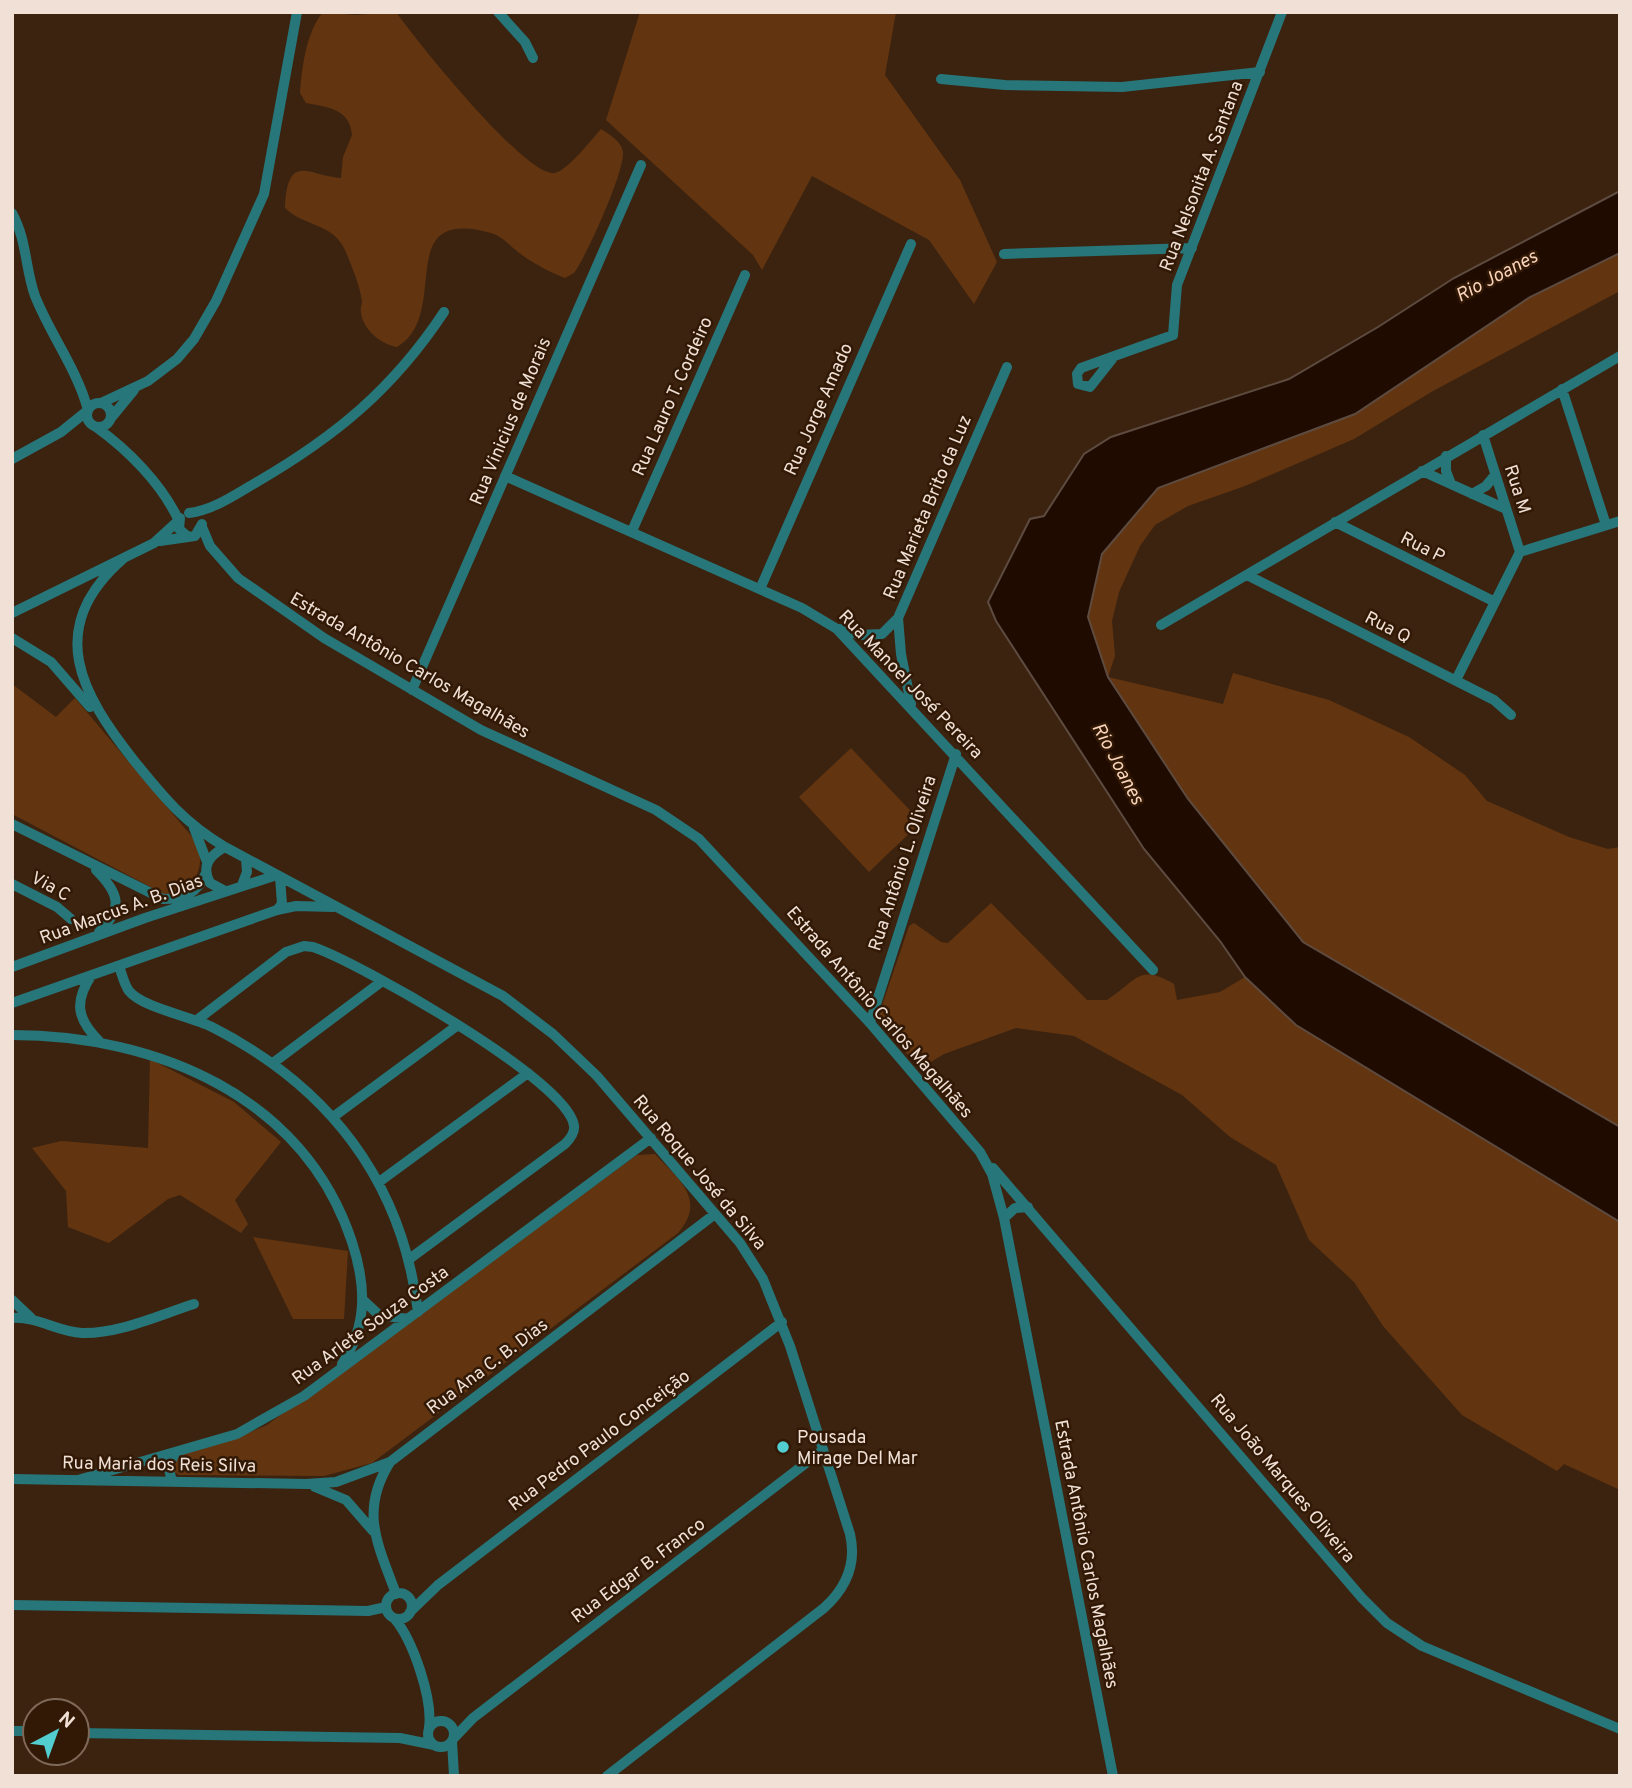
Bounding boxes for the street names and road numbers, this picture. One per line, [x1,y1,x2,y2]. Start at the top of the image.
street label: Rua Nelsonita A. Santana [1155,78,1249,275]
street label: Rua Lauro T. Cordeiro [628,313,719,480]
street label: Rua Vinicius de Morais [466,334,557,509]
street label: Rua Jorge Amado [780,340,859,479]
street label: Rua Marieta Brito da Luz [879,412,978,603]
street label: Rua M [1498,462,1535,517]
street label: Rua P [1396,527,1448,569]
street label: Estrada Antônio Carlos Magalhães [285,588,533,745]
street label: Rua Manoel José Pereira [833,606,987,765]
street label: Rua Q [1360,607,1414,650]
street label: Rua Antônio L. Oliveira [864,773,943,954]
street label: Via C [26,867,74,907]
street label: Rua Marcus A. B. Dias [37,870,206,951]
street label: Estrada Antônio Carlos Magalhães [781,902,977,1124]
street label: Rua Roque José da Silva [627,1091,771,1255]
street label: Rua Arlete Souza Costa [288,1262,454,1391]
street label: Rua Ana C. B. Dias [423,1314,553,1420]
street label: Rua Pedro Paulo Conceição [505,1365,695,1517]
street label: Rua João Marques Oliveira [1204,1390,1359,1568]
street label: Estrada Antônio Carlos Magalhães [1048,1418,1123,1691]
street label: Rua Maria dos Reis Silva [62,1452,256,1479]
street label: Rua Edgar B. Franco [567,1513,710,1629]

